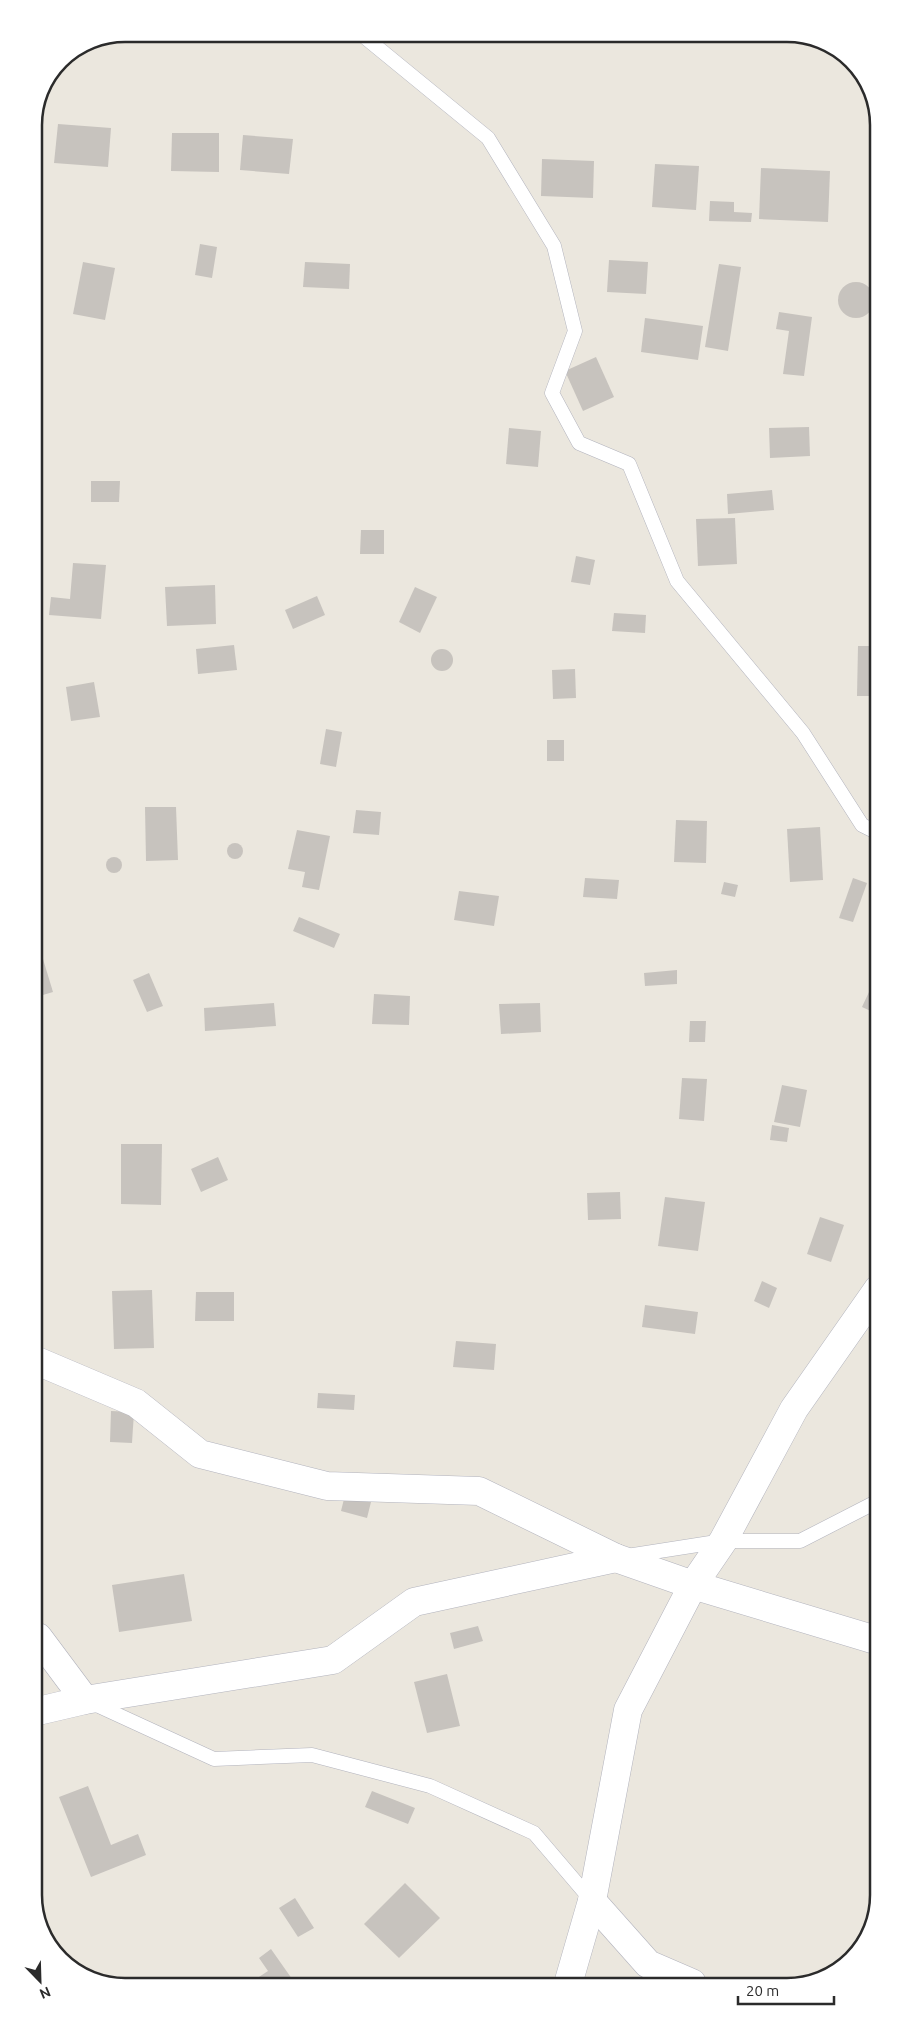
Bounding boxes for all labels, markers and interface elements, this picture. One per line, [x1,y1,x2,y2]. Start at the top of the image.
north arrow [15,1956,65,2006]
scale bar [738,1974,834,2006]
text: 20 m [746,1982,779,1999]
text: N [37,1984,53,2002]

